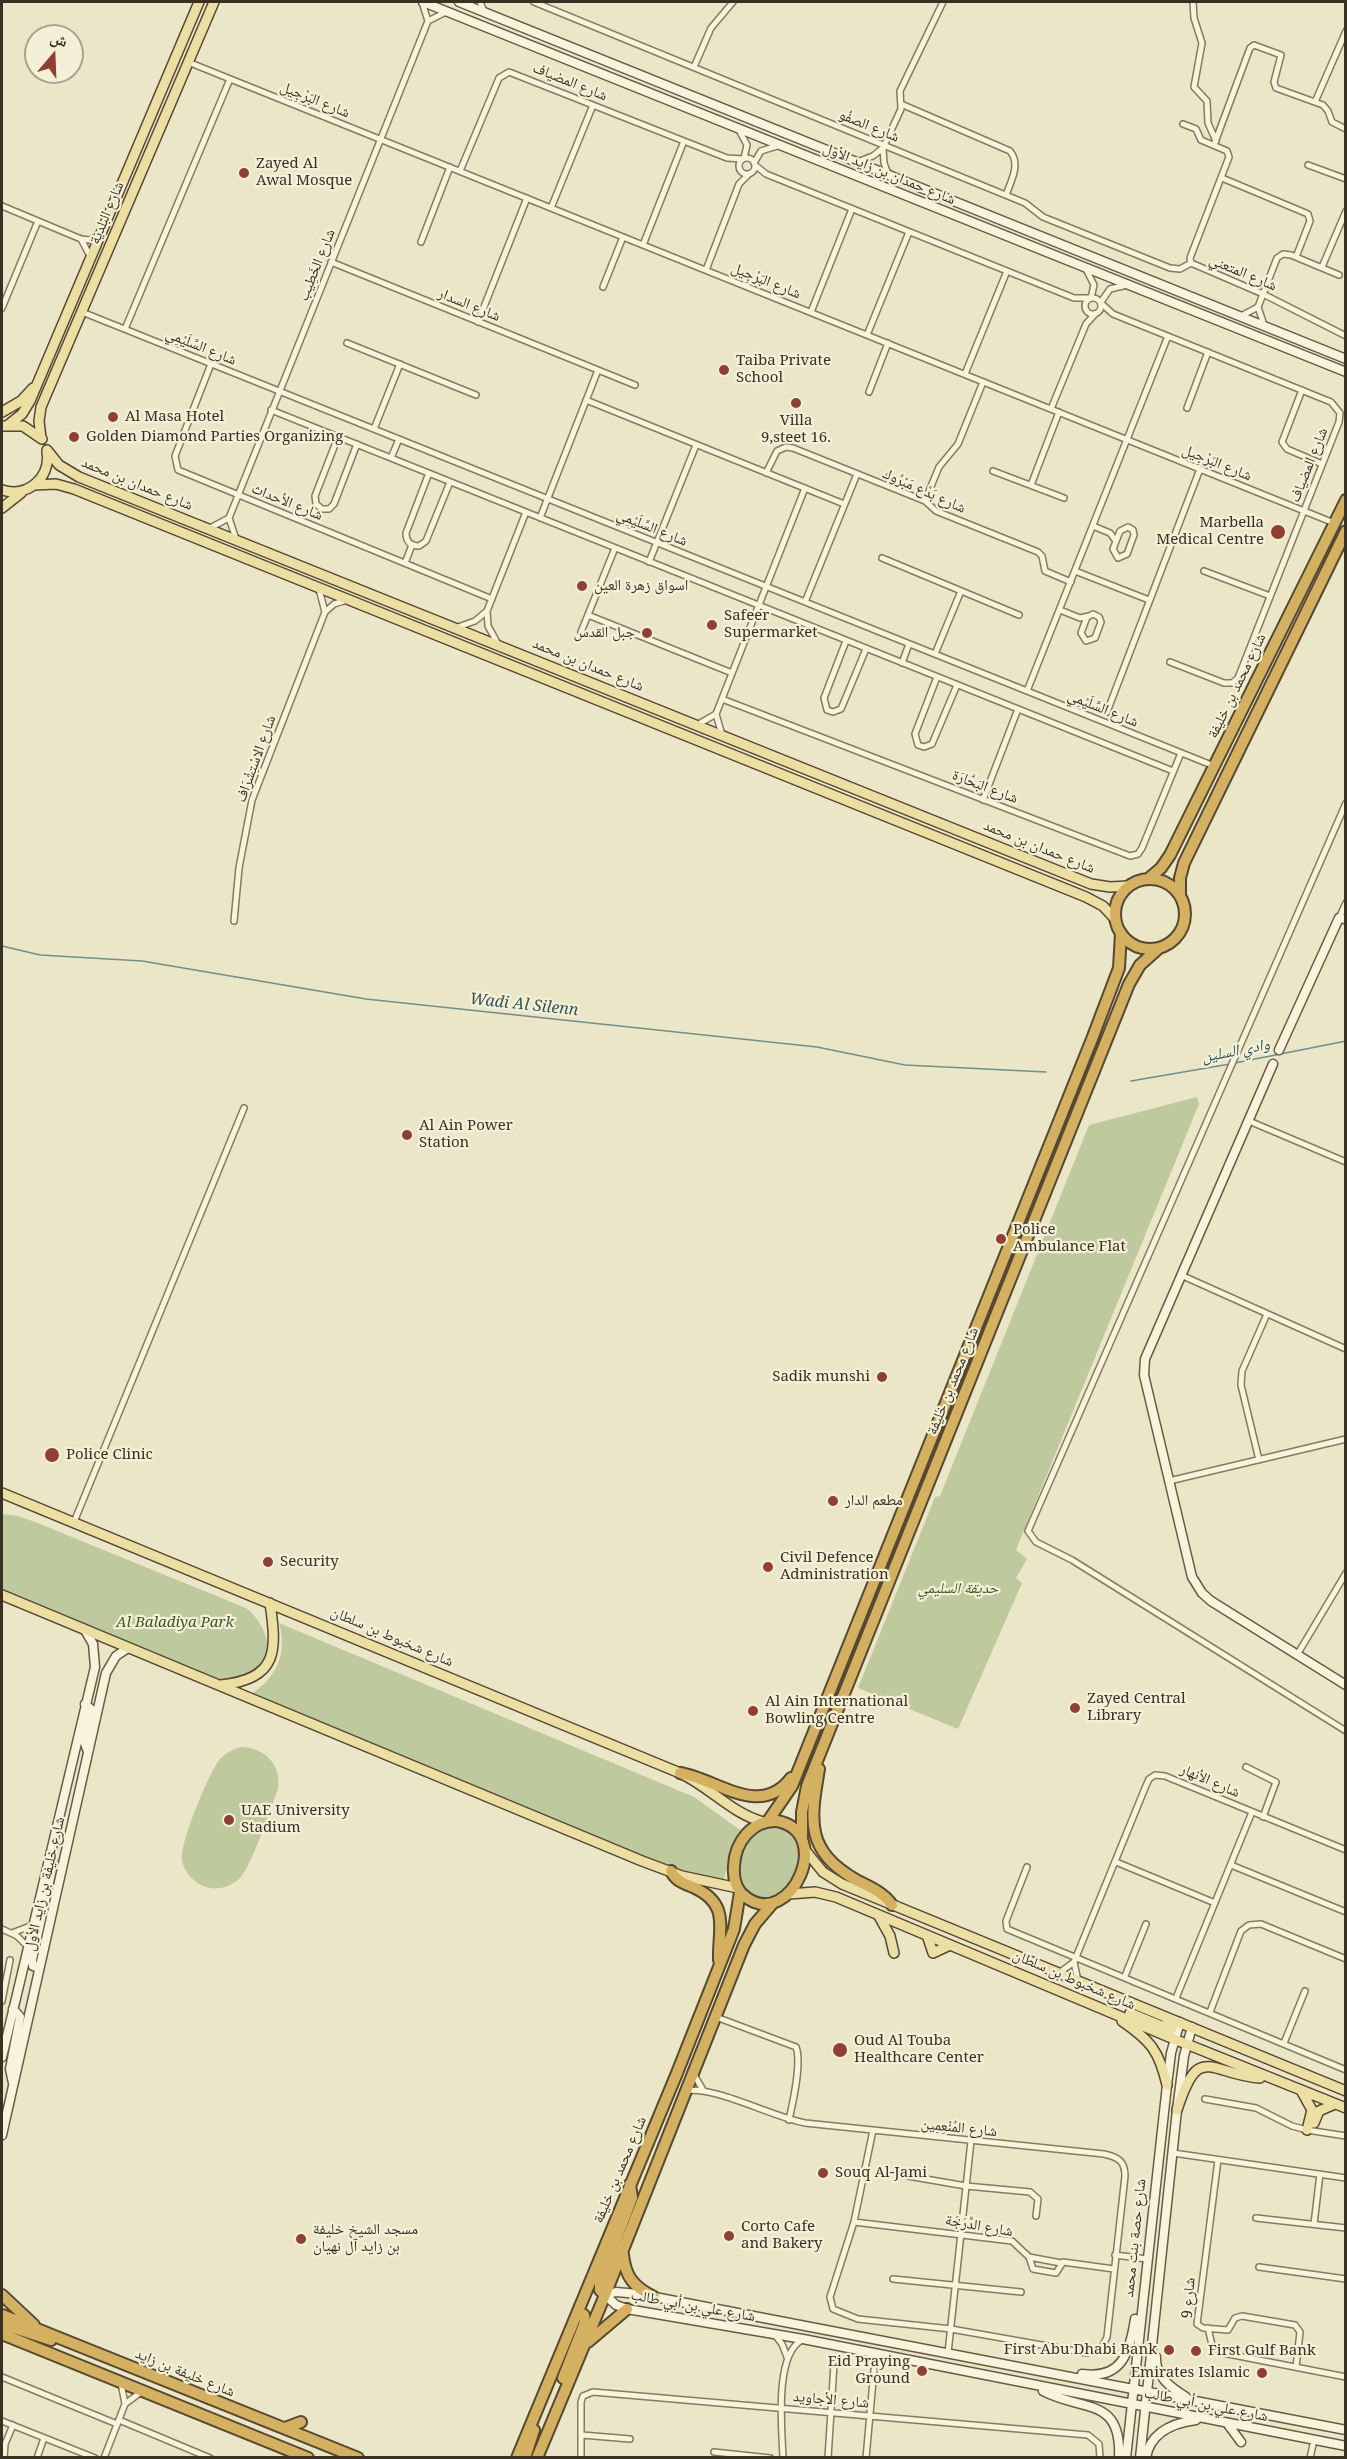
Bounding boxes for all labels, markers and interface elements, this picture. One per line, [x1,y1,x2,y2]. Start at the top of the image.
north arrow [24,24,84,84]
text: ش [48,26,71,52]
street label: شارع المضياف [530,59,610,105]
street label: شارع البَرْجِيل [278,78,352,122]
street label: شارع الصفُو [836,106,902,146]
street label: شارع حمدان بن زايد الأول [820,139,958,209]
place label: Zayed Al Awal Mosque [256,155,352,190]
marker: Zayed Al Awal Mosque [237,166,251,180]
street label: شارع البلدية [86,179,128,247]
street label: شارع الخَطِيب [294,226,340,304]
street label: شارع المتعني [1207,251,1279,295]
street label: شارع البَرْجِيل [729,259,803,303]
street label: شارع السدار [435,284,503,326]
street label: شارع السِّلَيْمِي [163,325,239,369]
place label: Taiba Private School [736,352,831,387]
marker: Taiba Private School [717,363,731,377]
marker: Villa 9,steet 16. [789,396,803,410]
place label: Al Masa Hotel [125,408,224,426]
marker: Al Masa Hotel [106,410,120,424]
place label: Villa 9,steet 16. [761,412,831,447]
street label: شارع المضياف [1286,425,1332,505]
place label: Golden Diamond Parties Organizing [86,428,343,446]
marker: Golden Diamond Parties Organizing [67,430,81,444]
street label: شارع البَرْجِيل [1180,441,1254,485]
street label: شارع حمدان بن محمد [79,453,195,515]
street label: شارع بَدْع مَبْرُوك [880,465,968,517]
street label: شارع الأحداث [249,480,325,524]
street label: شارع السِّلَيْمِي [614,506,690,550]
place label: Marbella Medical Centre [1156,514,1264,549]
marker: Marbella Medical Centre [1269,523,1287,541]
place label: اسواق زهرة العين [594,577,688,595]
marker: اسواق زهرة العين [575,579,589,593]
place label: Safeer Supermarket [724,607,817,642]
marker: Safeer Supermarket [705,618,719,632]
place label: جبل القدس [573,624,635,642]
marker: جبل القدس [640,626,654,640]
street label: شارع محمد بن خليفة [1204,631,1270,741]
street label: شارع حمدان بن محمد [530,634,646,696]
street label: شارع السِّلَيْمِي [1065,687,1141,731]
street label: شارع الاسْتِشْرَاف [232,713,280,805]
street label: شارع البَحَّارَة [949,766,1021,808]
street label: شارع حمدان بن محمد [981,816,1097,878]
water label: Wadi Al Silenn [469,990,579,1020]
water label: وادي السلين [1200,1035,1272,1067]
place label: Al Ain Power Station [419,1117,513,1152]
marker: Al Ain Power Station [400,1128,414,1142]
place label: Police Ambulance Flat [1013,1221,1126,1256]
marker: Police Ambulance Flat [994,1232,1008,1246]
street label: شارع محمد بن خليفة [923,1325,983,1437]
place label: Sadik munshi [772,1368,870,1386]
marker: Sadik munshi [875,1370,889,1384]
marker: Police Clinic [43,1446,61,1464]
place label: Police Clinic [66,1446,153,1464]
place label: مطعم الدار [845,1492,903,1510]
marker: مطعم الدار [826,1494,840,1508]
place label: Civil Defence Administration [780,1549,889,1584]
place label: Security [280,1553,339,1571]
marker: Security [261,1555,275,1569]
marker: Civil Defence Administration [761,1560,775,1574]
park label: حديقة السليمي [918,1580,998,1598]
street label: شارع شخبوط بن سلطان [328,1603,456,1671]
park label: Al Baladiya Park [116,1614,234,1632]
place label: Zayed Central Library [1087,1690,1186,1725]
place label: Al Ain International Bowling Centre [765,1693,908,1728]
marker: Zayed Central Library [1068,1701,1082,1715]
marker: Al Ain International Bowling Centre [746,1704,760,1718]
street label: شارع الأنهار [1177,1760,1243,1802]
place label: UAE University Stadium [241,1802,350,1837]
marker: UAE University Stadium [222,1813,236,1827]
street label: شارع خليفة بن زايد الأول [21,1815,69,1953]
street label: شارع شخبوط بن سلطان [1010,1946,1138,2014]
place label: Oud Al Touba Healthcare Center [854,2032,984,2067]
marker: Oud Al Touba Healthcare Center [831,2041,849,2059]
street label: شارع محمد بن خليفة [589,2114,651,2226]
street label: شارع المُنْعِمِين [920,2115,998,2141]
place label: Souq Al-Jami [835,2164,927,2182]
marker: Souq Al-Jami [816,2166,830,2180]
street label: شارع حصة بنت محمد [1120,2178,1150,2298]
street label: شارع الدَّرَجَة [944,2211,1014,2241]
place label: Corto Cafe and Bakery [741,2218,823,2253]
place label: مسجد الشيخ خليفة بن زايد آل نهيان [313,2221,418,2256]
marker: Corto Cafe and Bakery [722,2229,736,2243]
marker: مسجد الشيخ خليفة بن زايد آل نهيان [294,2232,308,2246]
street label: شارع 9 [1179,2277,1199,2319]
street label: شارع علي بن أبي طالب [630,2286,756,2326]
place label: First Abu Dhabi Bank [1004,2341,1157,2359]
place label: First Gulf Bank [1208,2342,1316,2360]
marker: First Abu Dhabi Bank [1162,2343,1176,2357]
marker: First Gulf Bank [1189,2344,1203,2358]
street label: شارع خليفة بن زايد [133,2345,237,2401]
place label: Eid Praying Ground [828,2353,910,2388]
marker: Eid Praying Ground [915,2364,929,2378]
place label: Emirates Islamic [1131,2364,1250,2382]
marker: Emirates Islamic [1255,2366,1269,2380]
street label: شارع علي بن أبي طالب [1143,2384,1269,2426]
street label: شارع الأجاويد [792,2388,870,2412]

